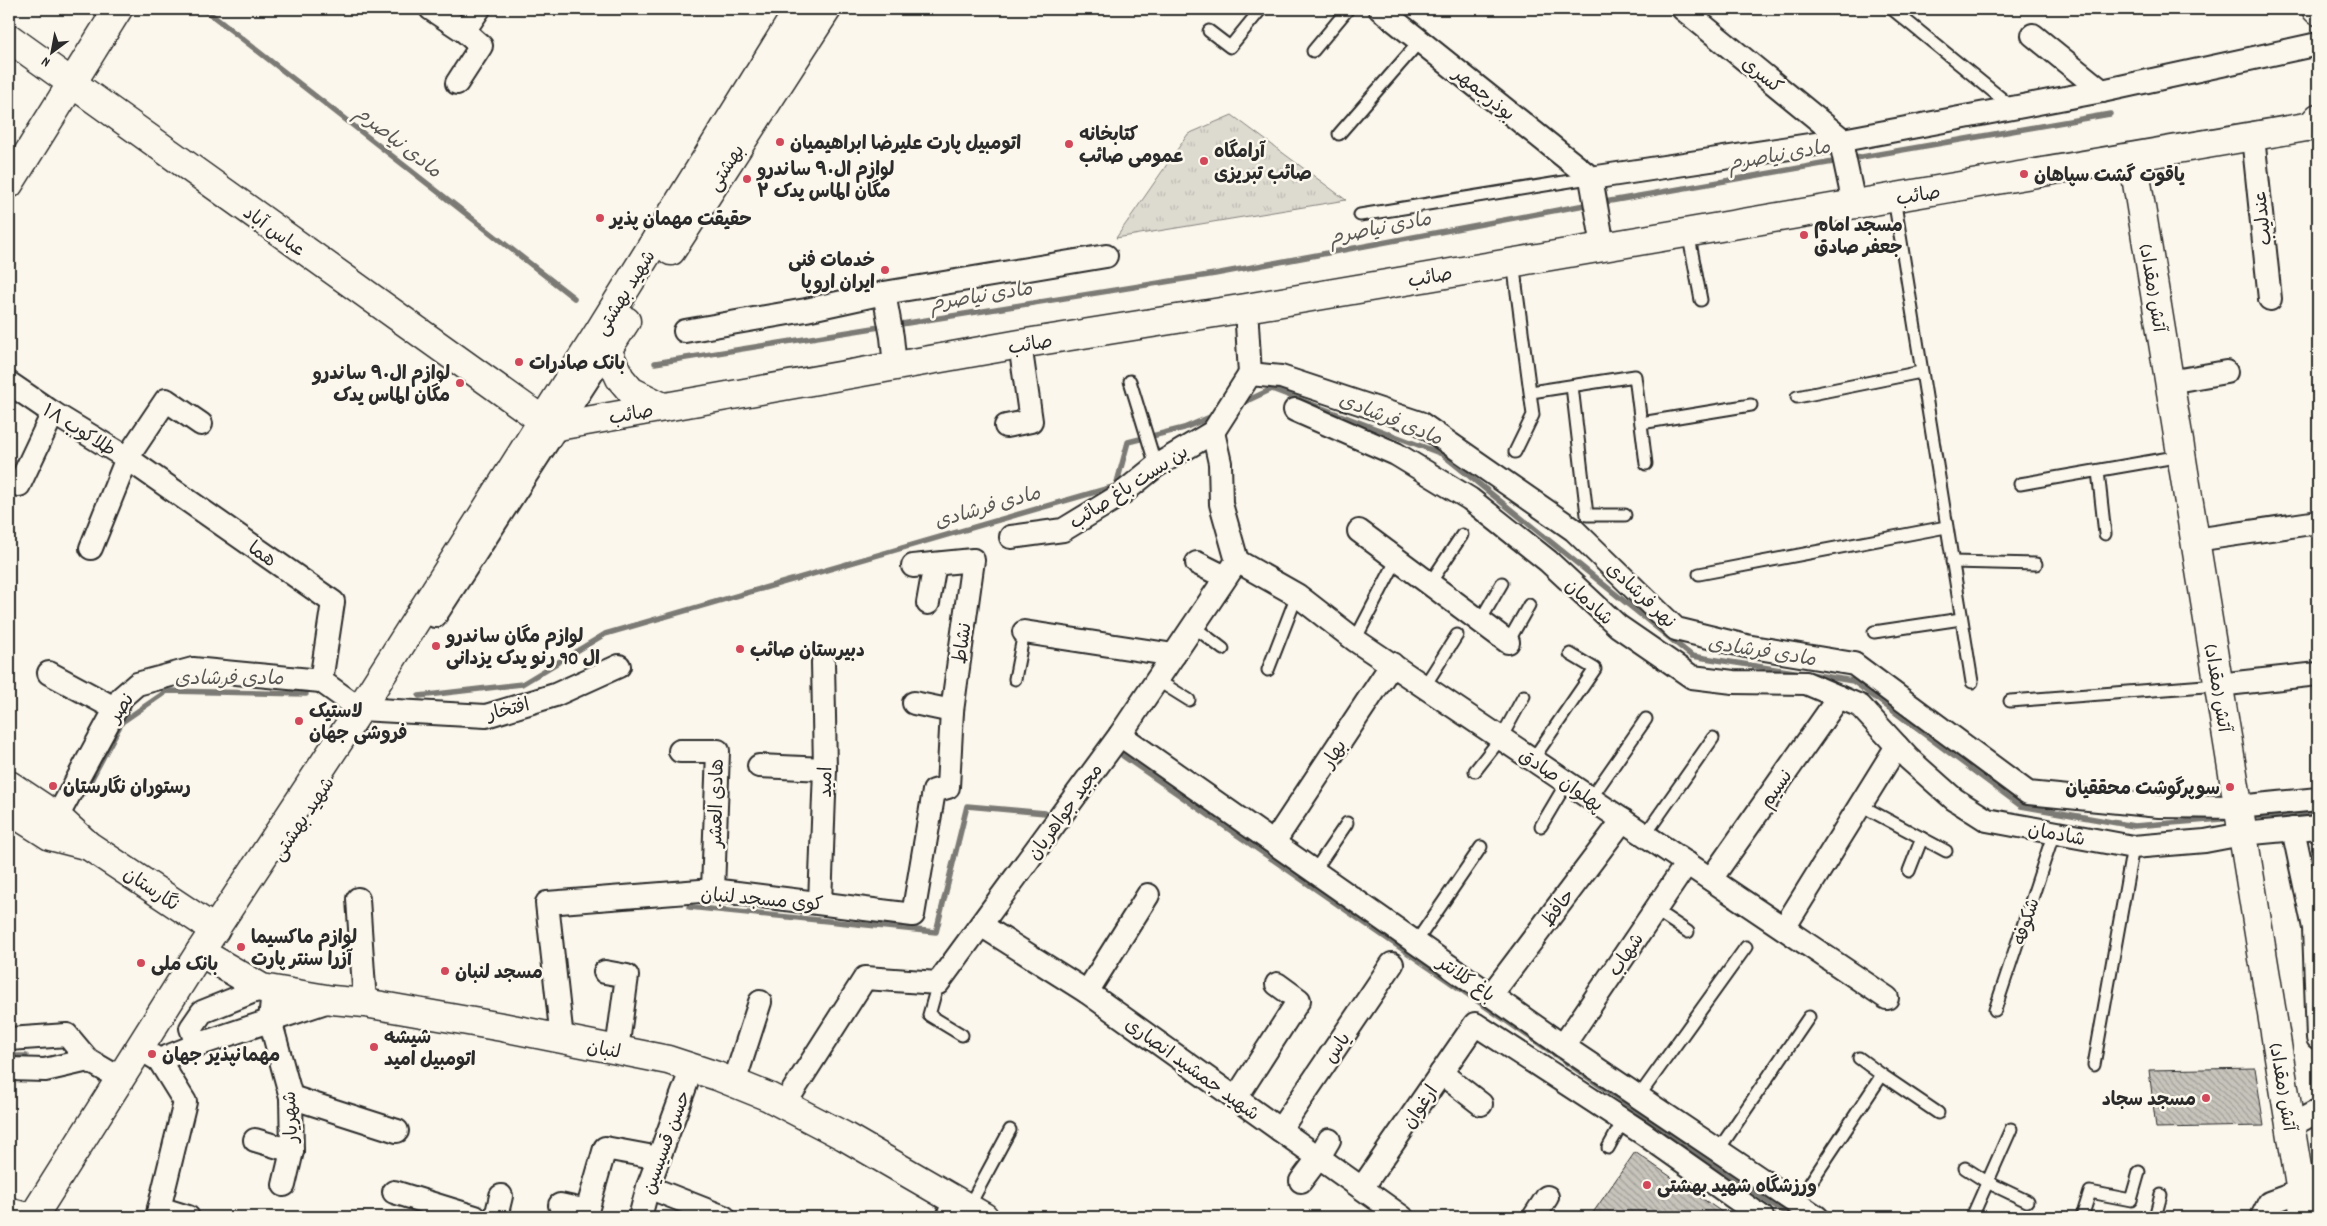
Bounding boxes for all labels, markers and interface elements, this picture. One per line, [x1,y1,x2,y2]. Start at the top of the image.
north arrow [28,28,78,78]
text: N [38,51,54,72]
street label: کسری [1734,52,1787,102]
street label: بوذرجمهر [1444,61,1520,129]
water label: مادی نیاصرم [347,100,447,186]
place label: کتابخانه عمومی صائب [1079,123,1184,172]
place label: اتومبیل پارت علیرضا ابراهیمیان [790,132,1021,159]
water label: مادی نیاصرم [1725,134,1833,180]
marker: اتومبیل پارت علیرضا ابراهیمیان [774,136,786,148]
marker: کتابخانه عمومی صائب [1063,138,1075,150]
place label: آرامگاه صائب تبریزی [1214,139,1312,189]
street label: بهشتی [703,140,753,198]
marker: آرامگاه صائب تبریزی [1198,155,1210,167]
place label: لوازم ال۹۰ ساندرو مگان الماس یدک ۲ [756,158,894,207]
place label: یاقوت گشت سپاهان [2034,163,2185,191]
marker: یاقوت گشت سپاهان [2018,168,2030,180]
marker: لوازم ال۹۰ ساندرو مگان الماس یدک ۲ [741,173,753,185]
street label: صائب [1894,181,1943,214]
street label: عندلیب [2248,189,2281,247]
street label: عباس آباد [236,201,310,265]
water label: مادی نیاصرم [1326,206,1434,254]
place label: حقیقت مهمان پذیر [608,208,752,235]
marker: حقیقت مهمان پذیر [594,212,606,224]
place label: مسجد امام جعفر صادق [1814,214,1903,263]
marker: مسجد امام جعفر صادق [1798,229,1810,241]
street label: آتش (مقداد) [2130,243,2171,336]
street label: شهید بهشتی [590,246,664,342]
place label: خدمات فنی ایران اروپا [788,249,875,298]
street label: صائب [1406,262,1455,297]
marker: خدمات فنی ایران اروپا [879,264,891,276]
water label: مادی نیاصرم [928,276,1035,320]
street label: صائب [1006,330,1055,363]
place label: بانک صادرات [529,352,625,379]
marker: بانک صادرات [513,356,525,368]
place label: لوازم ال۹۰ ساندرو مگان الماس یدک [312,362,450,411]
marker: لوازم ال۹۰ ساندرو مگان الماس یدک [454,377,466,389]
water label: مادی فرشادی [1334,387,1446,454]
street label: طلاکوب ۱۸ [36,399,120,465]
street label: صائب [607,399,656,434]
street label: بن بست باغ صائب [1065,440,1195,538]
water label: مادی فرشادی [932,480,1044,537]
street label: هما [241,536,281,575]
street label: نهر فرشادی [1599,557,1681,636]
street label: شادمان [1557,574,1618,633]
street label: نشاط [948,621,981,666]
place label: لوازم مگان ساندرو ال 90 رنو یدک یزدانی [445,624,600,674]
water label: مادی فرشادی [1705,631,1818,675]
place label: دبیرستان صائب [750,639,865,666]
marker: لوازم مگان ساندرو ال 90 رنو یدک یزدانی [430,640,442,652]
marker: دبیرستان صائب [734,643,746,655]
street label: آتش (مقداد) [2195,643,2236,736]
water label: مادی فرشادی [174,666,284,694]
street label: نصر [102,689,143,731]
street label: افتخار [483,693,533,730]
place label: لاستیک فروشی جهان [309,700,407,749]
marker: لاستیک فروشی جهان [293,715,305,727]
street label: بهار [1316,735,1355,776]
street label: پهلوان صادق [1512,744,1608,820]
street label: هادی العشر [704,759,733,850]
street label: مجید جواهریان [1023,759,1111,867]
street label: نسیم [1755,765,1801,815]
street label: امید [814,766,841,798]
street label: شهید بهشتی [267,772,343,867]
place label: رستوران نگارستان [63,775,191,803]
place label: سوپرگوشت محققیان [2065,776,2220,804]
marker: رستوران نگارستان [47,780,59,792]
marker: سوپرگوشت محققیان [2224,781,2236,793]
street label: شادمان [2025,818,2087,855]
street label: نگارستان [117,862,183,920]
street label: کوی مسجد لنبان [699,883,824,920]
street label: حافظ [1536,884,1583,934]
street label: شکوفه [2008,895,2049,949]
place label: لوازم ماکسیما آزرا سنتر پارت [251,926,357,975]
street label: شهاب [1603,929,1652,983]
marker: لوازم ماکسیما آزرا سنتر پارت [235,941,247,953]
street label: باغ کلانتر [1429,950,1500,1011]
place label: بانک ملی [151,953,218,980]
marker: بانک ملی [135,957,147,969]
place label: مسجد لنبان [455,961,543,988]
marker: مسجد لنبان [439,965,451,977]
street label: شهید جمشید انصاری [1118,1013,1264,1129]
place label: شیشه اتومبیل امید [384,1026,476,1075]
street label: یاس [1319,1028,1359,1070]
street label: لنبان [584,1035,623,1068]
marker: شیشه اتومبیل امید [368,1041,380,1053]
street label: آتش (مقداد) [2260,1042,2301,1135]
place label: مهمانپذیر جهان [162,1044,280,1071]
marker: مهمانپذیر جهان [146,1048,158,1060]
street label: ارغوان [1397,1081,1446,1135]
street label: حسن قسیسین [637,1088,700,1199]
place label: مسجد سجاد [2102,1088,2196,1115]
street label: شهریار [278,1090,307,1145]
marker: مسجد سجاد [2200,1092,2212,1104]
place label: ورزشگاه شهید بهشتی [1657,1174,1817,1202]
marker: ورزشگاه شهید بهشتی [1641,1179,1653,1191]

